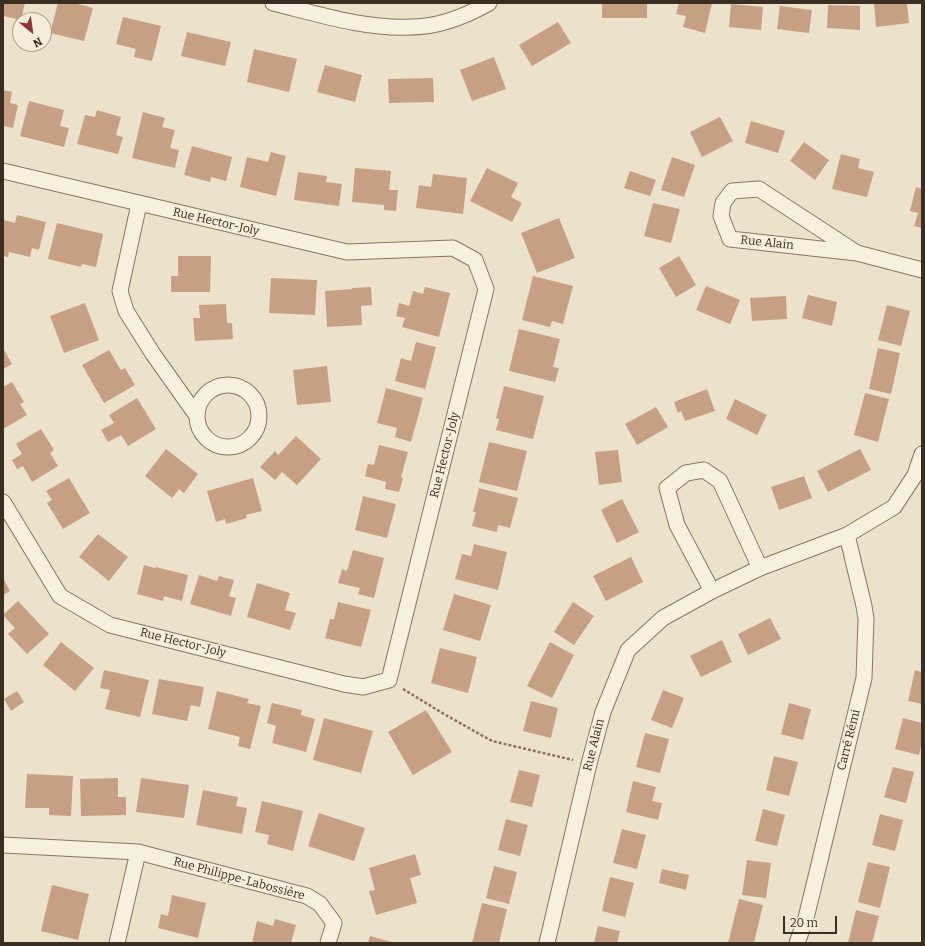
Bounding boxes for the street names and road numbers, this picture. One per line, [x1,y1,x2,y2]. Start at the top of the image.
street label: Rue Hector-Joly [171,205,261,239]
street label: Rue Alain [740,233,794,253]
street label: Rue Hector-Joly [427,410,463,500]
street label: Rue Hector-Joly [138,625,228,661]
street label: Carré Rémi [834,708,864,772]
street label: Rue Alain [581,717,607,773]
street label: Rue Philippe-Labossière [172,854,306,904]

